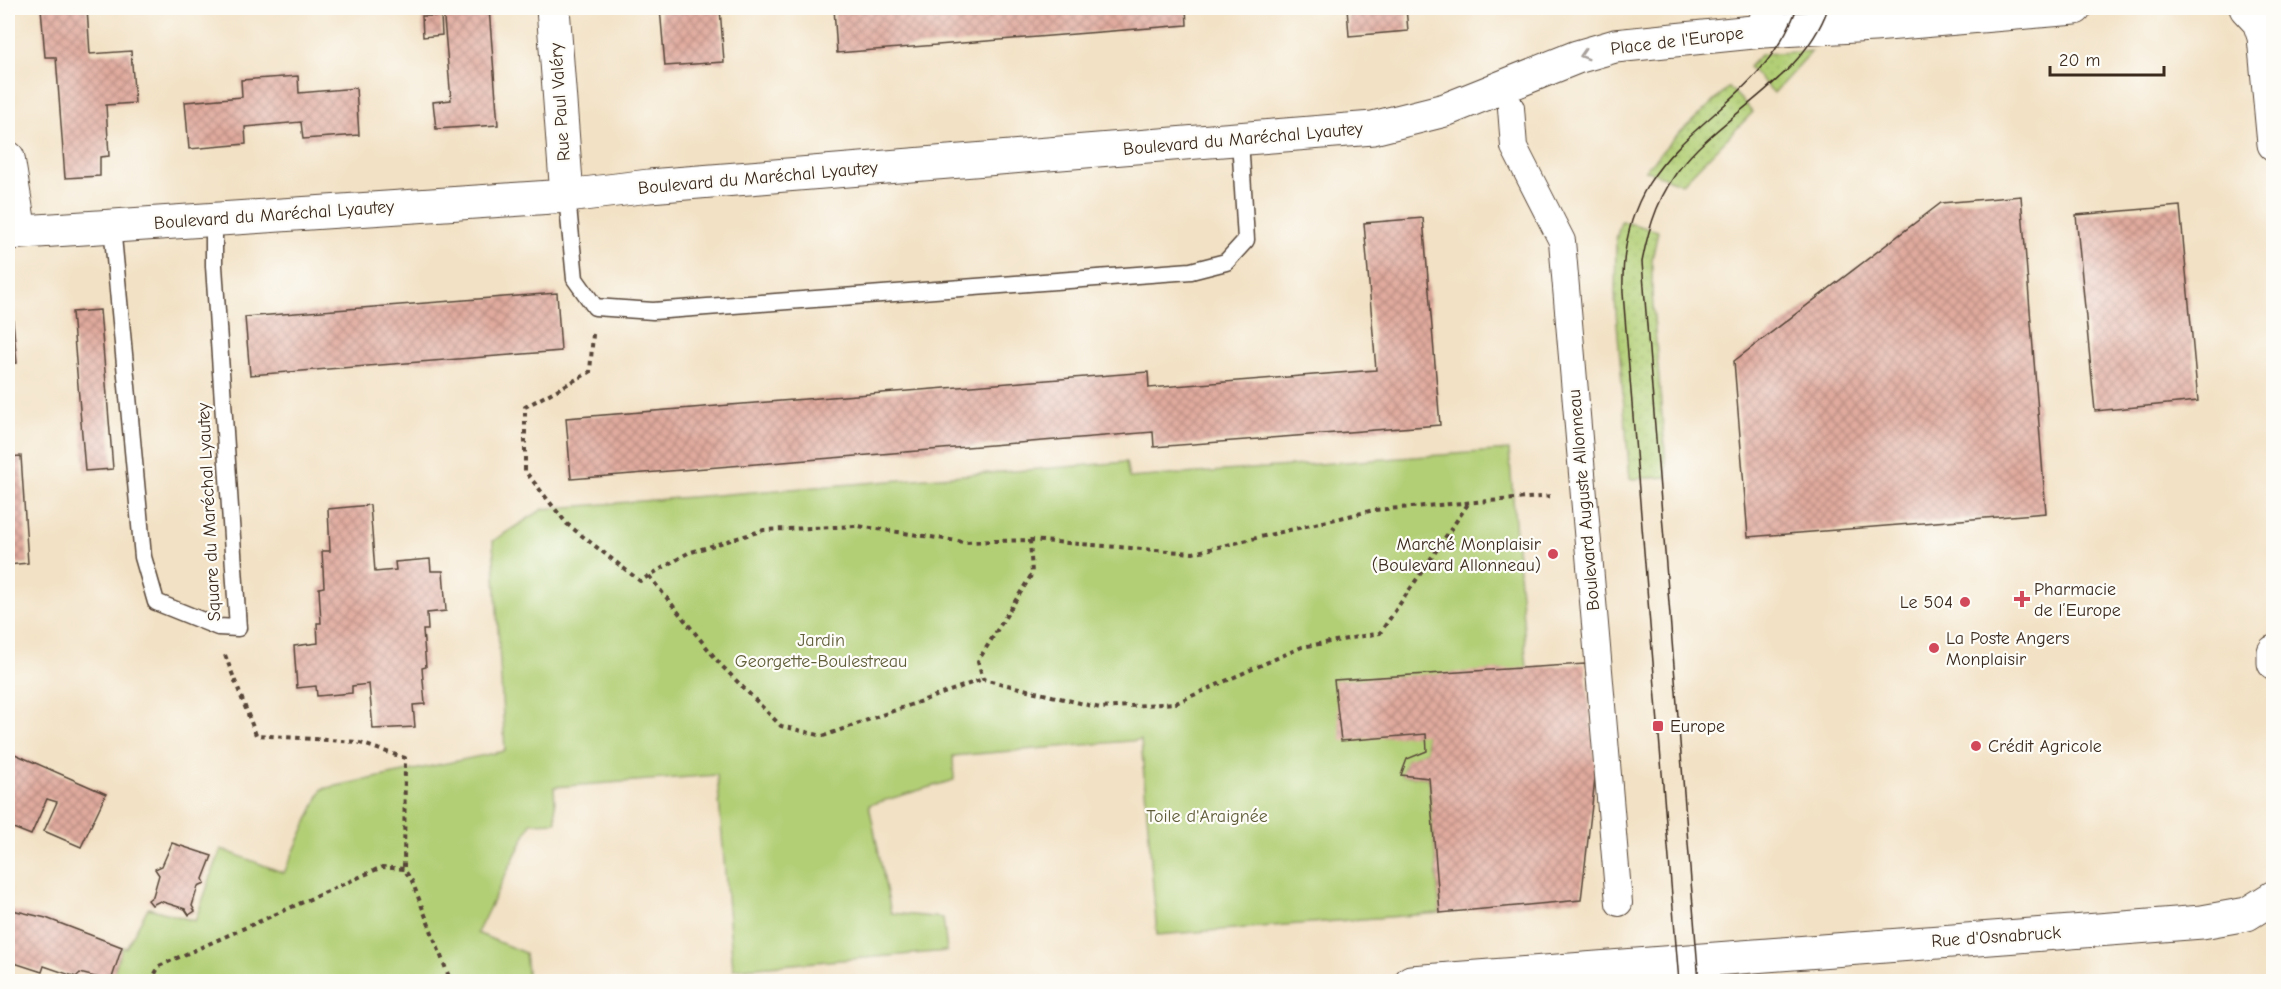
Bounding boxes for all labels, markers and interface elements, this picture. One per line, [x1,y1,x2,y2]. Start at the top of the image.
street label: Place de l'Europe [1609,22,1745,60]
scale bar [2050,39,2164,77]
street label: Rue Paul Valéry [545,41,575,162]
one-way arrow [1579,48,1590,60]
text: 20 m [2059,50,2100,71]
street label: Boulevard du Maréchal Lyautey [1122,118,1365,160]
street label: Boulevard du Maréchal Lyautey [637,157,880,199]
street label: Boulevard du Maréchal Lyautey [153,196,396,234]
street label: Boulevard Auguste Allonneau [1564,388,1604,612]
street label: Square du Maréchal Lyautey [193,401,225,622]
place label: Marché Monplaisir (Boulevard Allonneau) [1372,534,1542,576]
marker: Marché Monplaisir (Boulevard Allonneau) [1546,547,1560,561]
place label: Pharmacie de l’Europe [2034,579,2121,621]
place label: Le 504 [1900,592,1953,613]
marker: Pharmacie de l’Europe [2015,592,2029,606]
marker: Le 504 [1958,595,1972,609]
place label: La Poste Angers Monplaisir [1946,628,2069,670]
park label: Jardin Georgette-Boulestreau [735,630,907,672]
marker: La Poste Angers Monplaisir [1927,641,1941,655]
place label: Europe [1670,716,1725,737]
marker: Europe [1651,719,1665,733]
place label: Crédit Agricole [1988,736,2102,757]
marker: Crédit Agricole [1969,739,1983,753]
park label: Toile d'Araignée [1146,806,1268,827]
street label: Rue d'Osnabruck [1931,922,2062,952]

